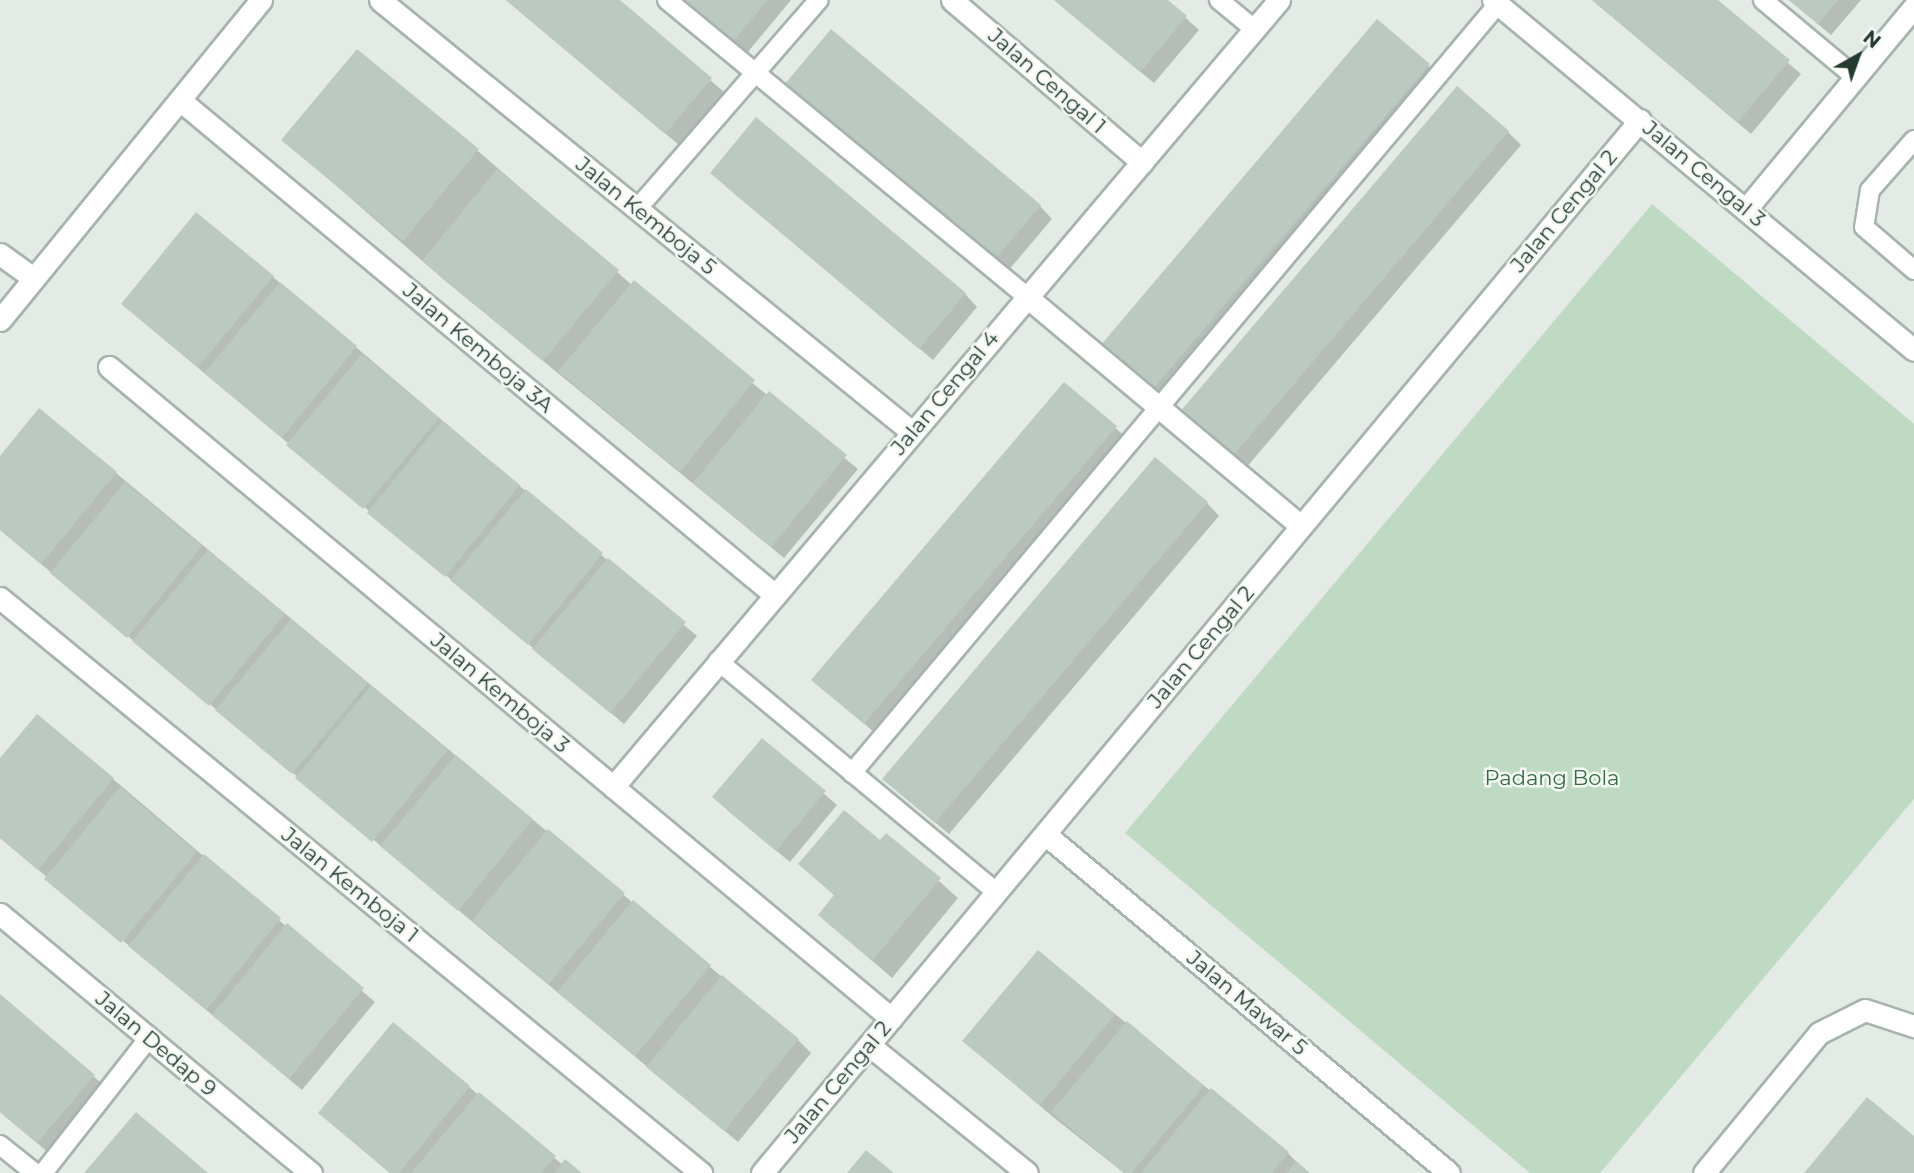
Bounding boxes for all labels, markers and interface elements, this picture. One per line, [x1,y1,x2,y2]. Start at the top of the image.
north arrow [1823,21,1893,91]
street label: Jalan Cengal 1 [983,23,1111,139]
text: N [1859,26,1885,53]
street label: Jalan Cengal 3 [1638,116,1770,232]
street label: Jalan Cengal 2 [1506,145,1622,277]
street label: Jalan Kemboja 5 [571,152,721,280]
street label: Jalan Kemboja 3A [398,278,558,418]
street label: Jalan Cengal 4 [886,326,1004,460]
street label: Jalan Cengal 2 [1143,581,1259,713]
street label: Jalan Kemboja 3 [426,628,574,758]
park label: Padang Bola [1485,765,1619,791]
street label: Jalan Kemboja 1 [277,822,423,948]
street label: Jalan Mawar 5 [1182,945,1312,1061]
street label: Jalan Dedap 9 [91,986,221,1102]
street label: Jalan Cengal 2 [780,1016,896,1148]

